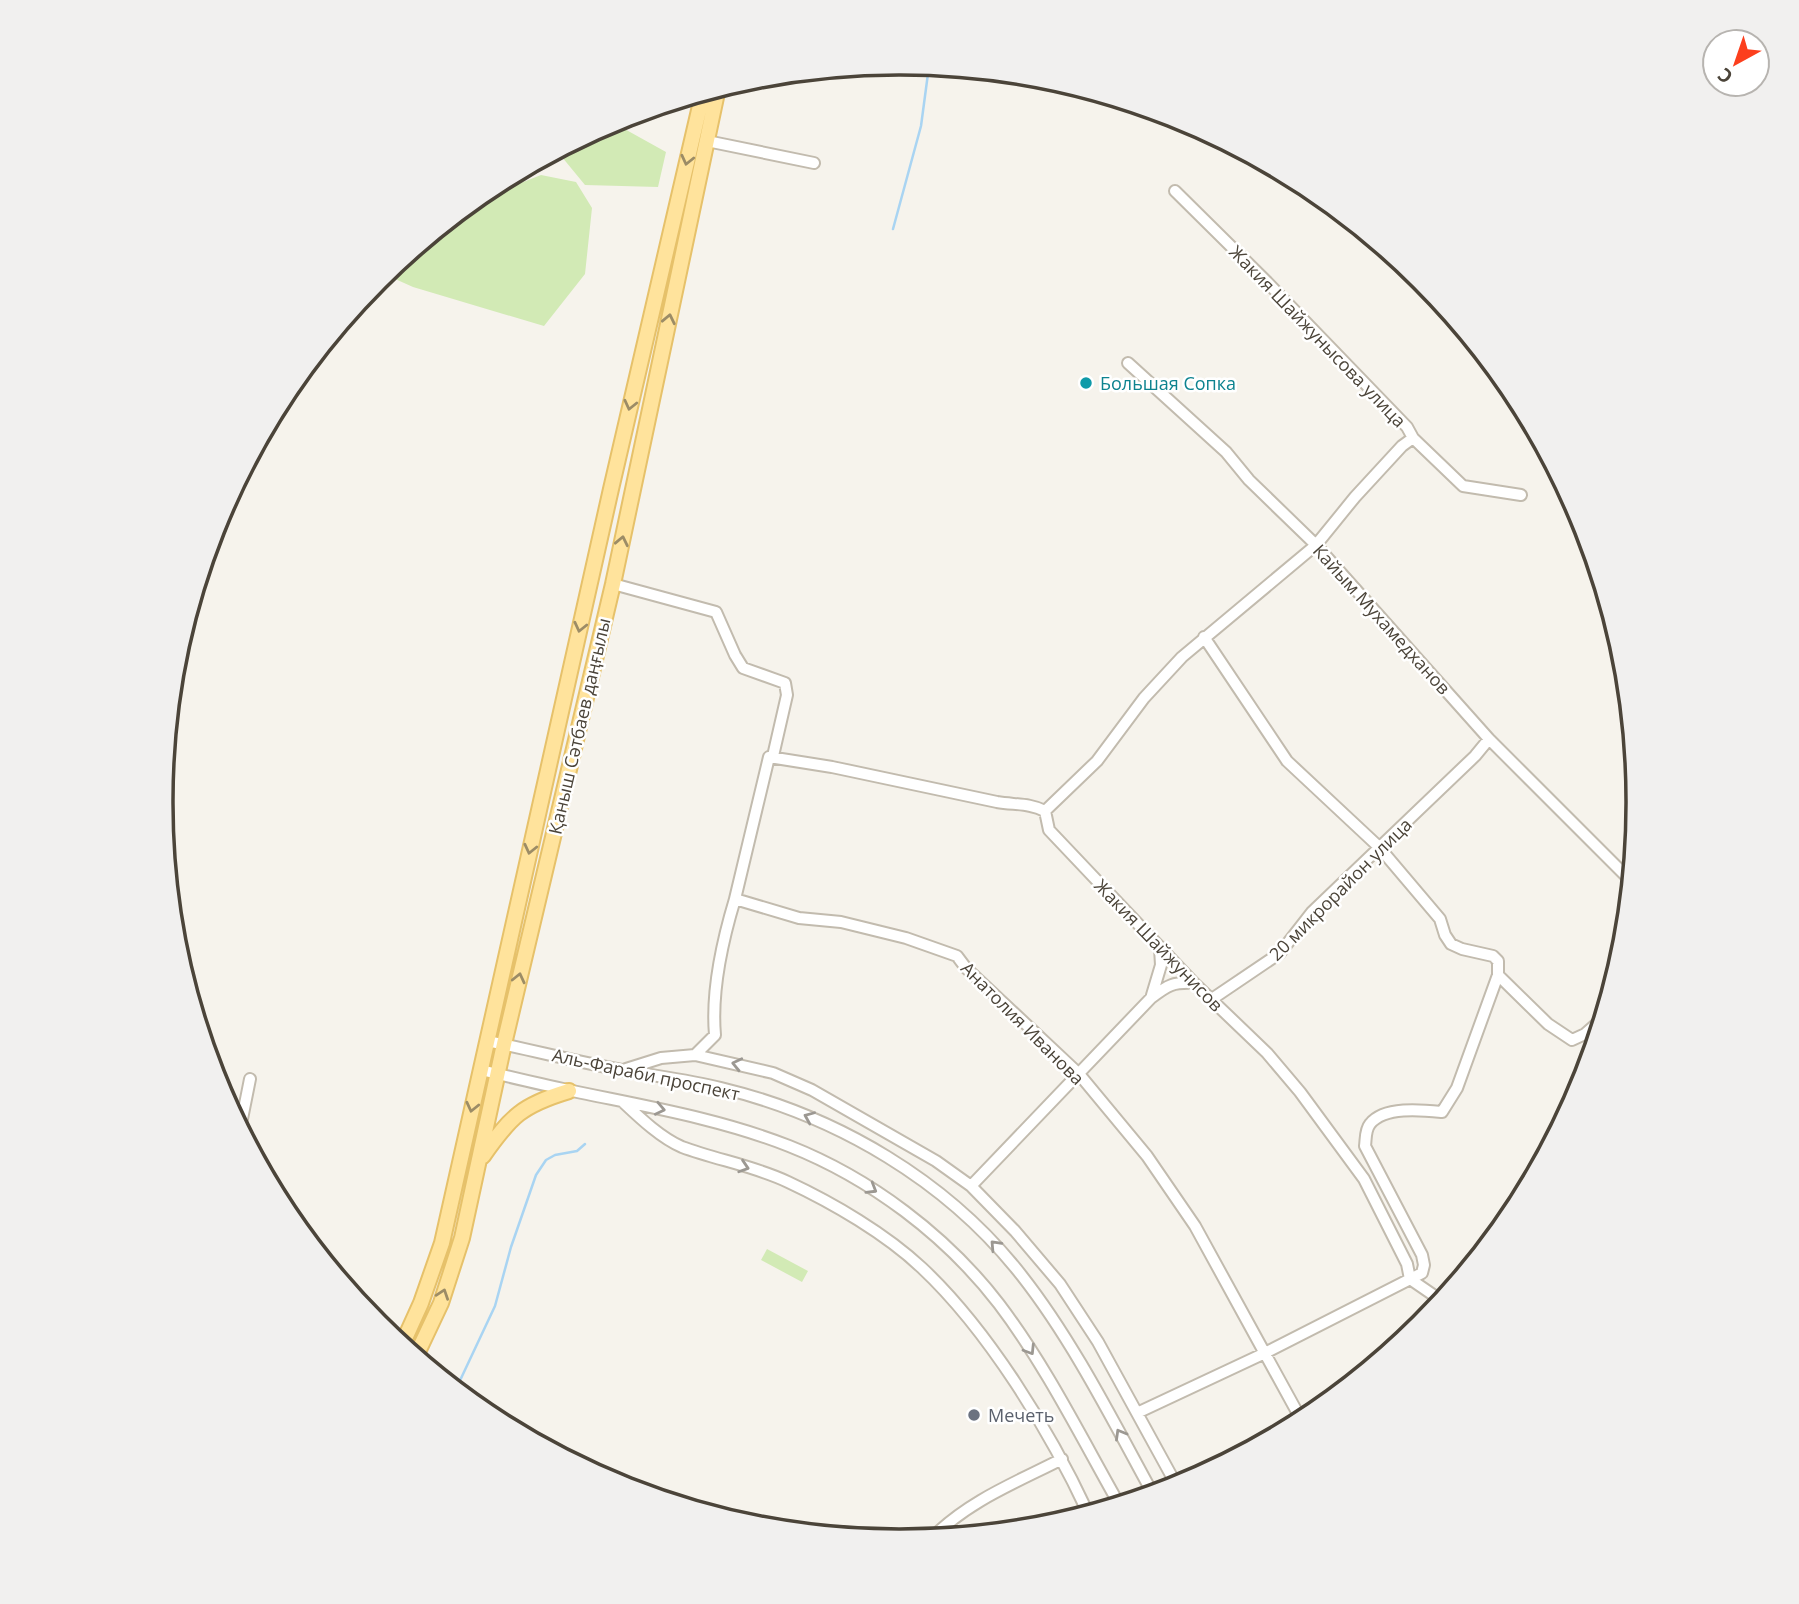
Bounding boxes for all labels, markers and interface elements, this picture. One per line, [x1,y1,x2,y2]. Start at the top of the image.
north arrow [1701,28,1771,98]
text: С [1712,62,1738,90]
one-way arrow [681,154,695,166]
street label: Жакия Шайжунысова улица [1224,240,1412,432]
one-way arrow [660,313,675,325]
place label: Большая Сопка [1100,371,1236,395]
marker: Большая Сопка [1078,375,1094,391]
one-way arrow [624,399,638,411]
one-way arrow [613,535,628,547]
street label: Кайым Мухамедханов [1308,539,1456,699]
street label: Қаныш Сәтбаев даңғылы [542,615,616,837]
one-way arrow [573,621,588,633]
street label: 20 микрорайон улица [1263,812,1417,966]
one-way arrow [524,843,538,855]
street label: Жакия Шайжунисов [1089,874,1229,1016]
street label: Анатолия Иванова [956,956,1090,1090]
one-way arrow [511,972,525,984]
street label: Аль-Фараби проспект [550,1042,742,1106]
one-way arrow [731,1058,743,1073]
one-way arrow [654,1100,666,1115]
one-way arrow [466,1101,480,1113]
one-way arrow [803,1111,816,1125]
one-way arrow [737,1158,749,1173]
one-way arrow [864,1181,877,1194]
one-way arrow [990,1240,1003,1253]
one-way arrow [435,1288,449,1301]
one-way arrow [1022,1342,1035,1355]
place label: Мечеть [988,1403,1054,1427]
marker: Мечеть [966,1407,982,1423]
one-way arrow [1115,1429,1128,1442]

